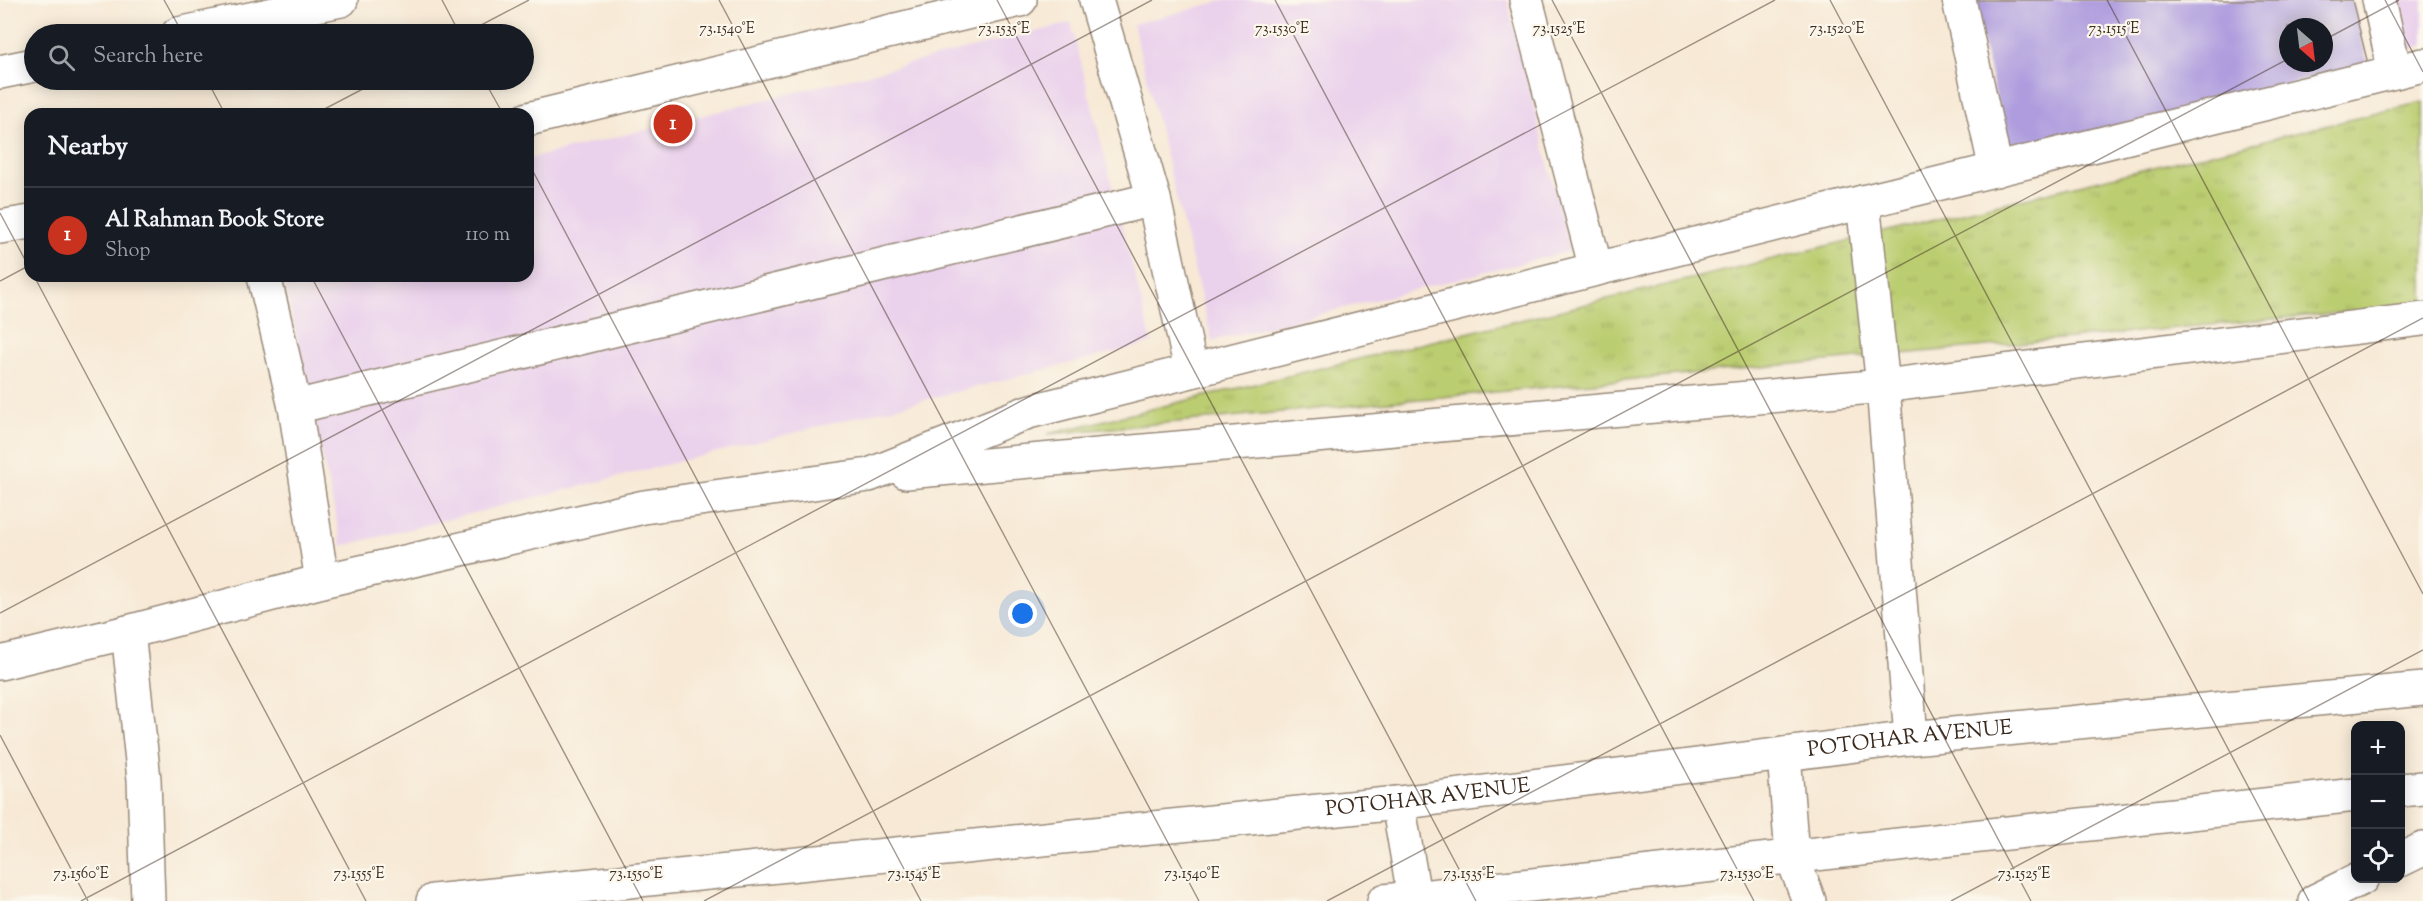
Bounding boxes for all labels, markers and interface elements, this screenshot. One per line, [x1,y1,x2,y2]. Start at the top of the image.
north arrow [2279,18,2333,72]
text: 73.1540°E [699,19,755,40]
text: 73.1535°E [978,19,1030,40]
text: 73.1530°E [1255,19,1309,40]
text: 73.1525°E [1533,19,1585,40]
text: 73.1520°E [1809,19,1865,40]
text: 73.1515°E [2089,19,2139,40]
search box [24,24,534,90]
icon: search [45,41,78,74]
text: Search here [93,41,203,73]
pin: 1 [654,102,692,146]
text: Nearby [48,129,128,166]
text: Al Rahman Book Store [105,205,324,237]
text: 1 [64,221,71,250]
text: 110 m [465,221,510,250]
text: Shop [105,237,150,266]
your location [1008,599,1037,628]
street label: POTOHAR AVENUE [1806,713,2014,766]
map controls [2351,721,2405,883]
button: + [2351,721,2405,775]
street label: POTOHAR AVENUE [1324,771,1532,825]
button: − [2351,775,2405,829]
button: locate [2351,829,2405,883]
text: 73.1560°E [53,864,109,885]
text: 73.1555°E [333,864,385,885]
text: 73.1550°E [609,864,663,885]
text: 73.1545°E [887,864,941,885]
text: 73.1540°E [1164,864,1220,885]
text: 73.1535°E [1443,864,1495,885]
text: 73.1530°E [1720,864,1774,885]
text: 73.1525°E [1998,864,2050,885]

